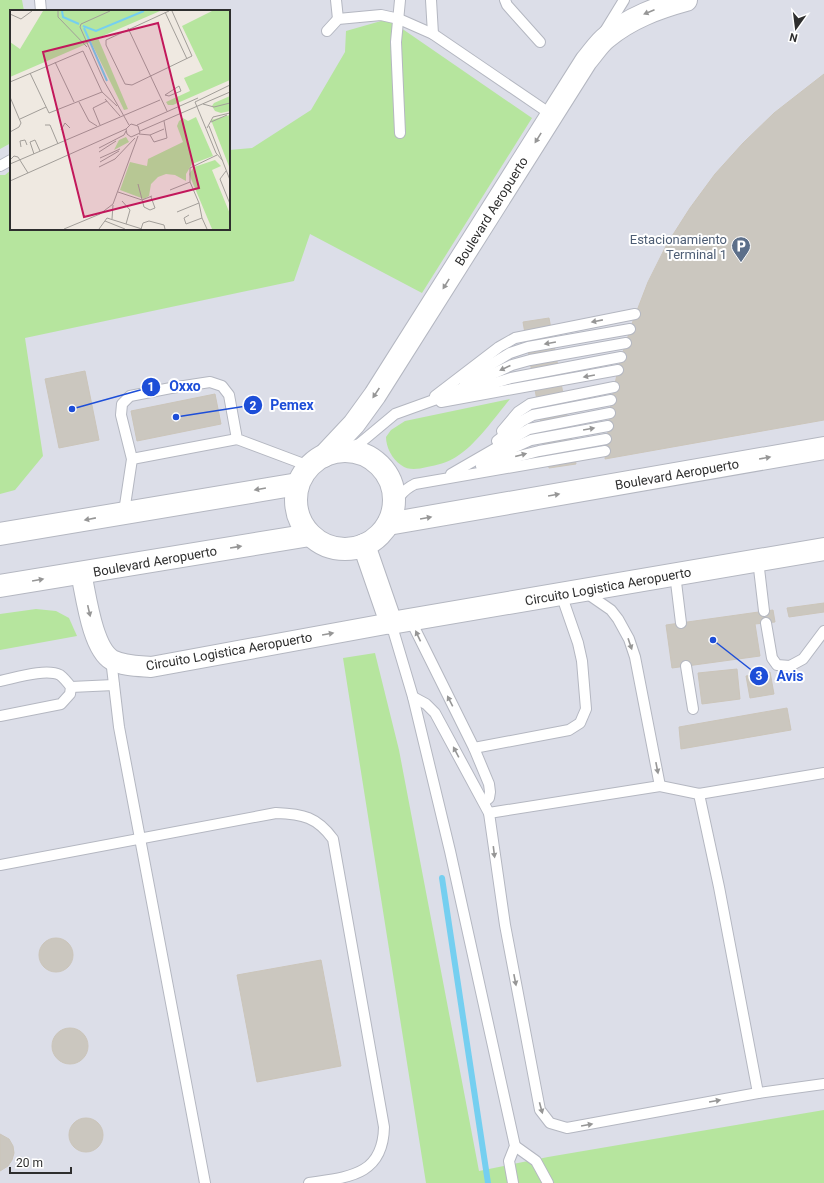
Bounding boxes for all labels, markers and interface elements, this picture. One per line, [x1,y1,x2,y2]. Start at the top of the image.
north arrow [776,8,816,48]
one-way arrow [643,9,654,15]
inset map [10,10,230,230]
text: N [788,30,799,44]
one-way arrow [534,132,541,144]
street label: Boulevard Aeropuerto [452,154,531,268]
place label: Estacionamiento Terminal 1 [630,232,727,262]
parking icon: Estacionamiento Terminal 1 [730,235,752,263]
one-way arrow [442,278,449,289]
one-way arrow [591,319,603,325]
one-way arrow [544,340,556,346]
one-way arrow [499,365,510,371]
one-way arrow [583,373,595,379]
callout: Oxxo [141,374,209,400]
text: Oxxo [169,378,201,394]
text: 1 [148,380,154,394]
one-way arrow [372,388,380,398]
callout: Pemex [243,392,322,418]
text: Pemex [270,397,315,413]
text: 2 [250,399,257,413]
one-way arrow [583,426,595,432]
one-way arrow [514,452,527,458]
one-way arrow [759,455,771,461]
street label: Boulevard Aeropuerto [614,456,740,493]
one-way arrow [254,486,266,492]
one-way arrow [548,492,560,498]
one-way arrow [420,514,432,520]
one-way arrow [84,516,96,522]
street label: Boulevard Aeropuerto [92,543,218,580]
one-way arrow [230,544,242,550]
street label: Circuito Logistica Aeropuerto [524,564,692,609]
one-way arrow [32,576,45,582]
one-way arrow [87,605,93,617]
street label: Circuito Logistica Aeropuerto [145,629,313,674]
one-way arrow [322,631,334,637]
one-way arrow [415,631,421,642]
one-way arrow [628,638,634,650]
callout: Avis [749,663,812,689]
text: Avis [776,668,804,684]
text: 3 [756,669,763,683]
one-way arrow [447,695,453,707]
one-way arrow [453,746,459,758]
one-way arrow [654,762,660,774]
one-way arrow [491,846,498,858]
one-way arrow [513,974,519,986]
one-way arrow [709,1098,721,1104]
one-way arrow [538,1101,544,1114]
one-way arrow [581,1121,593,1127]
scale bar [10,1149,71,1175]
text: 20 m [16,1156,43,1170]

